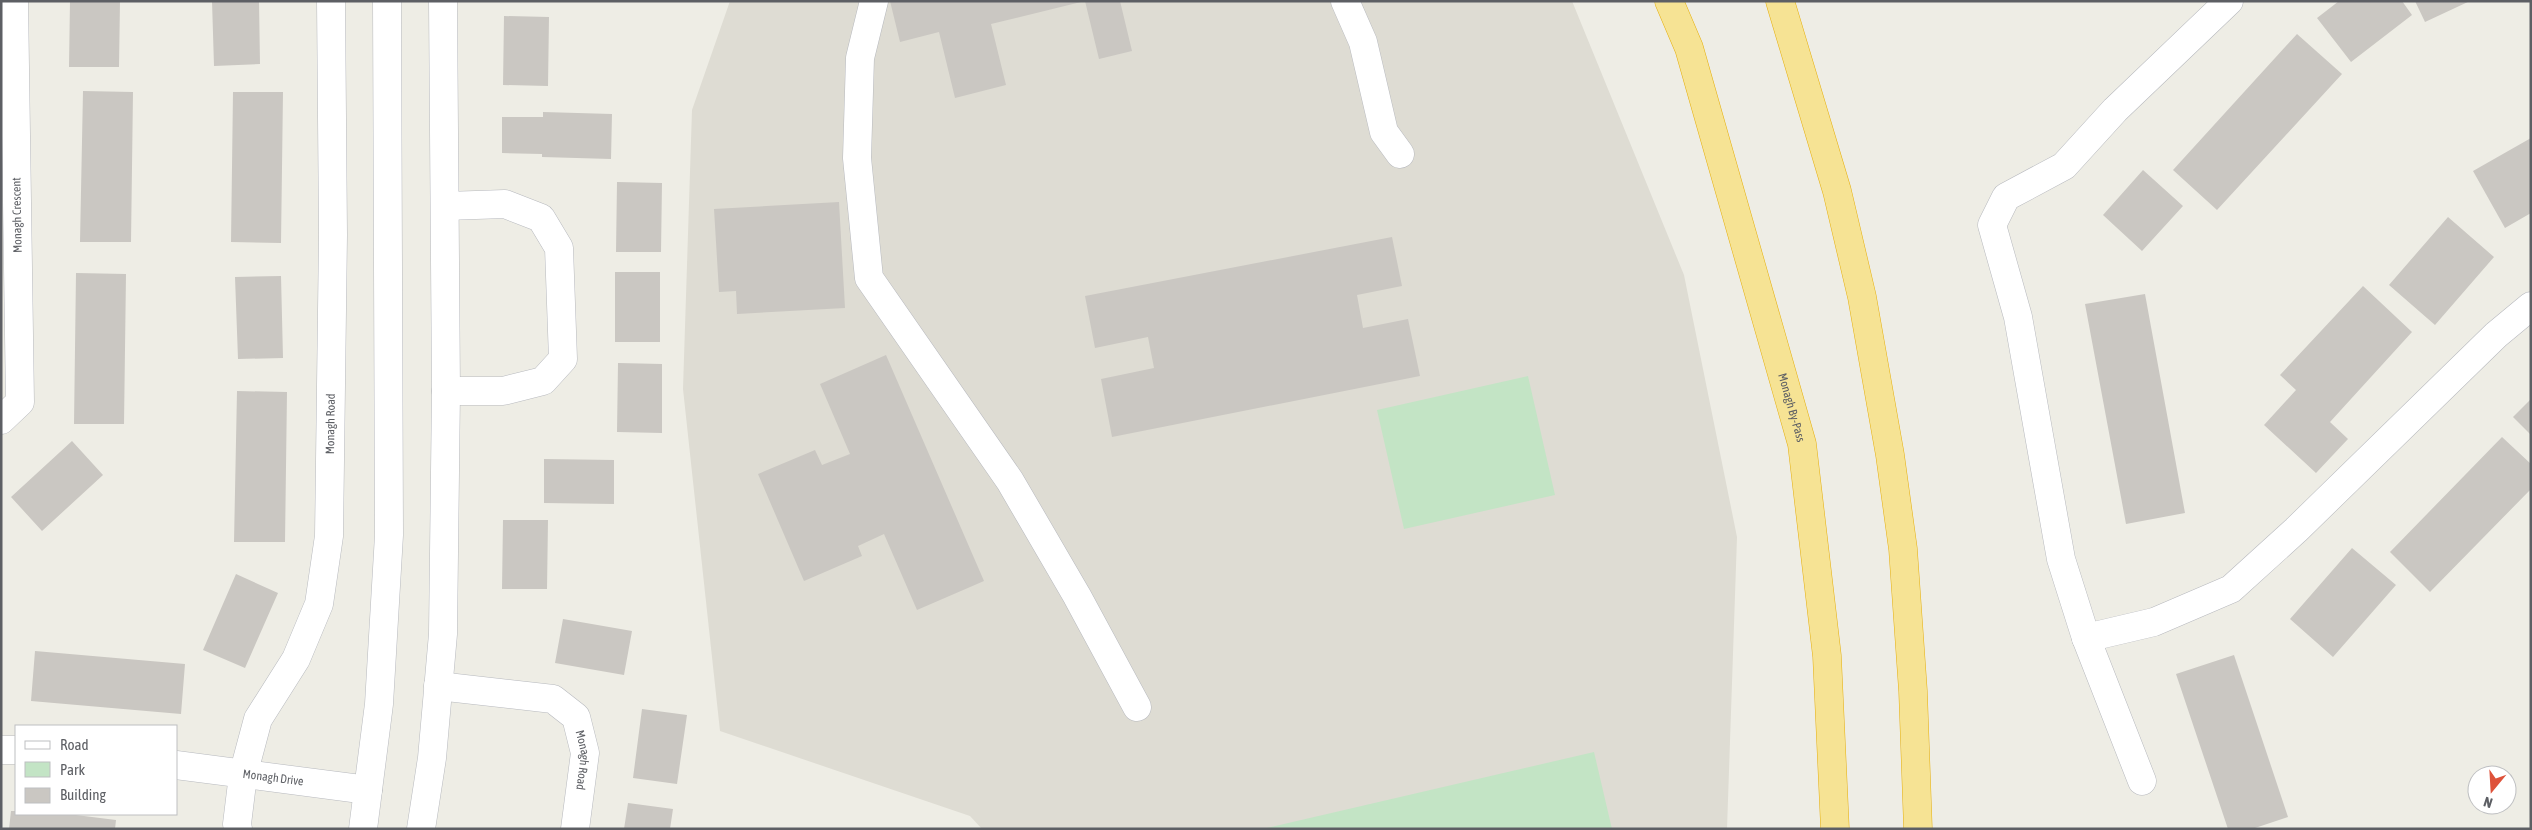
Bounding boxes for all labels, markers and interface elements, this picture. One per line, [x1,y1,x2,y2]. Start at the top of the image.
street label: Monagh Crescent [9,177,25,253]
street label: Monagh By-Pass [1775,371,1808,444]
street label: Monagh Road [323,393,338,454]
legend [15,725,178,815]
street label: Monagh Road [573,729,592,791]
text: Road [60,736,89,753]
text: Park [60,761,85,778]
north arrow [2467,765,2517,815]
street label: Monagh Drive [242,767,304,789]
text: Building [60,786,106,803]
text: N [2482,793,2494,811]

